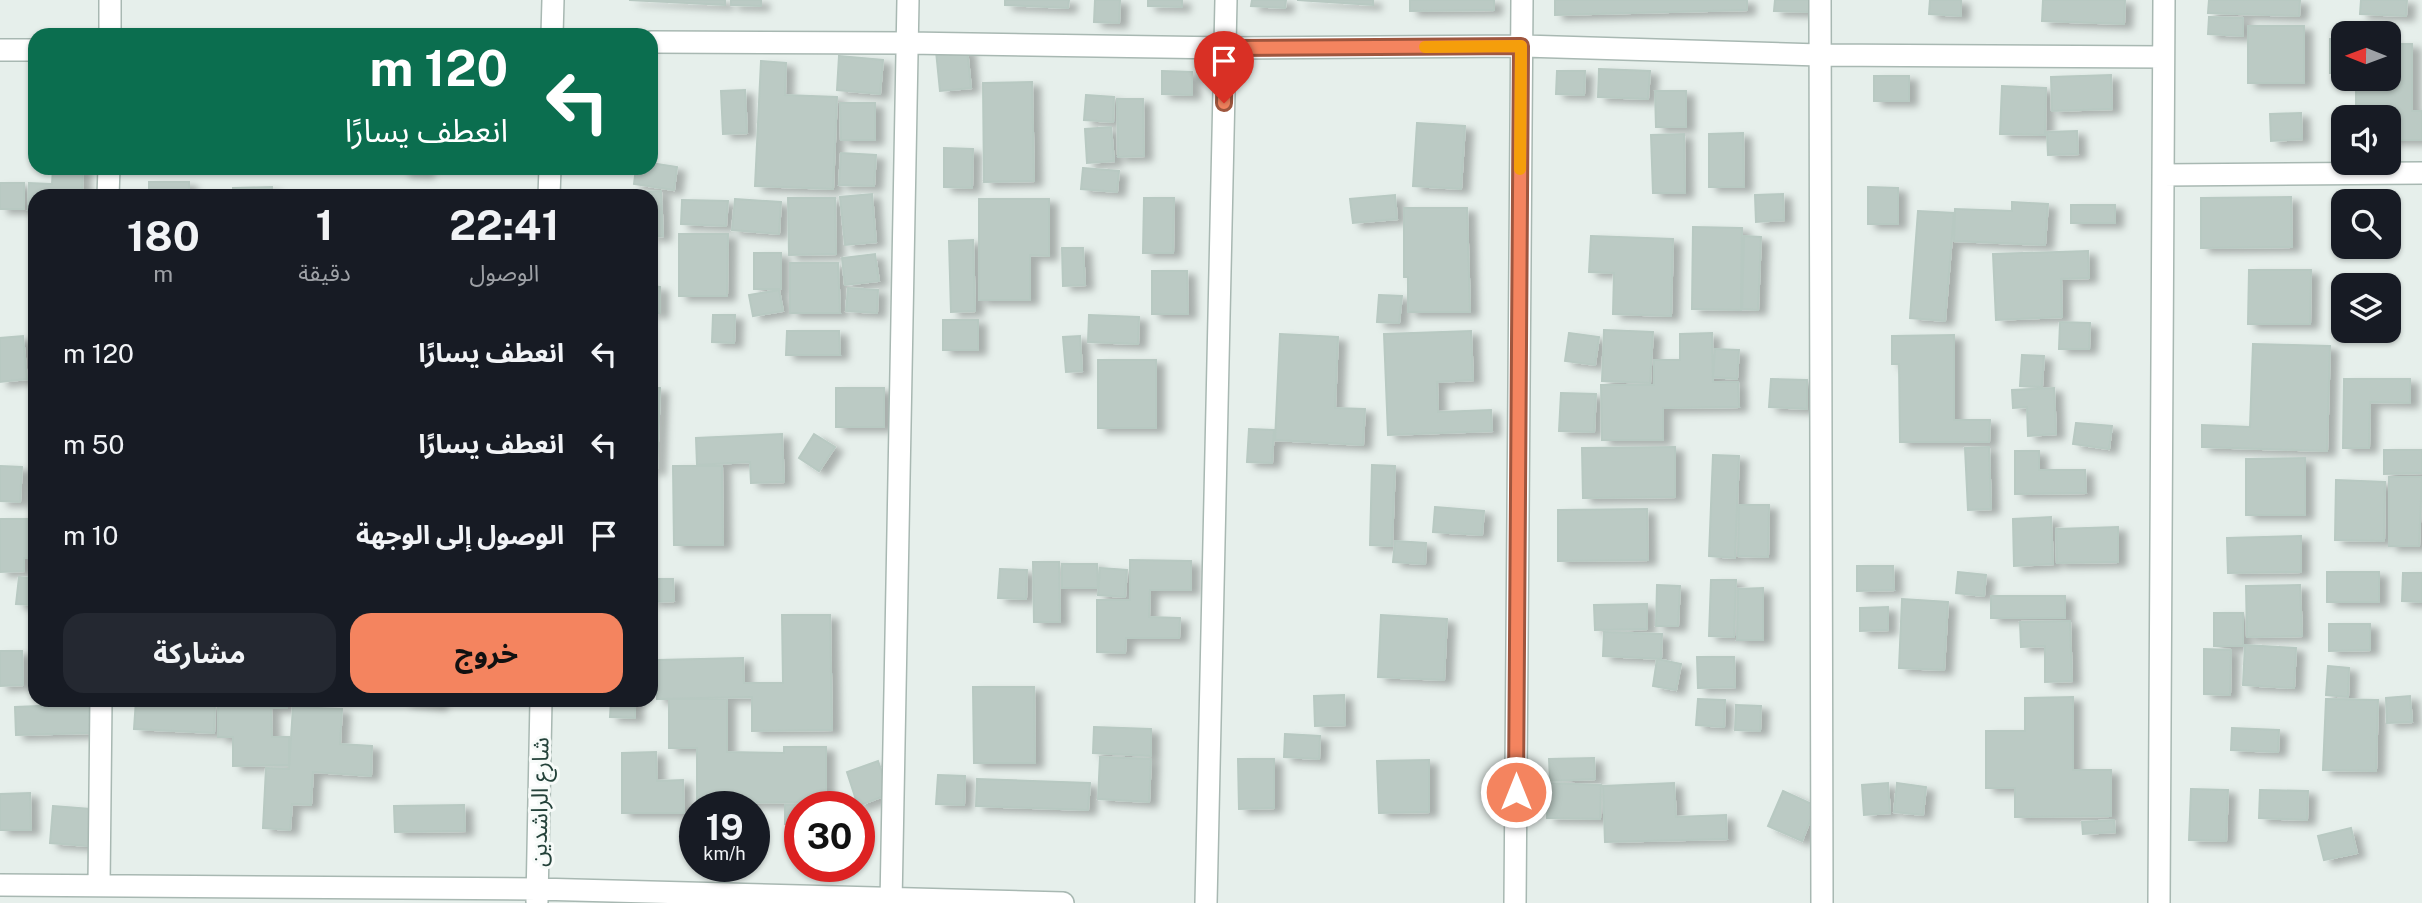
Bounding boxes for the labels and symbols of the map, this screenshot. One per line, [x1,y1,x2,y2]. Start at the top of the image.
north arrow [2331,21,2401,91]
pin [1194,31,1254,103]
street label: شارع الراشدين [524,737,558,867]
position arrow [1479,755,1553,829]
speed limit sign: 30 [784,791,875,882]

